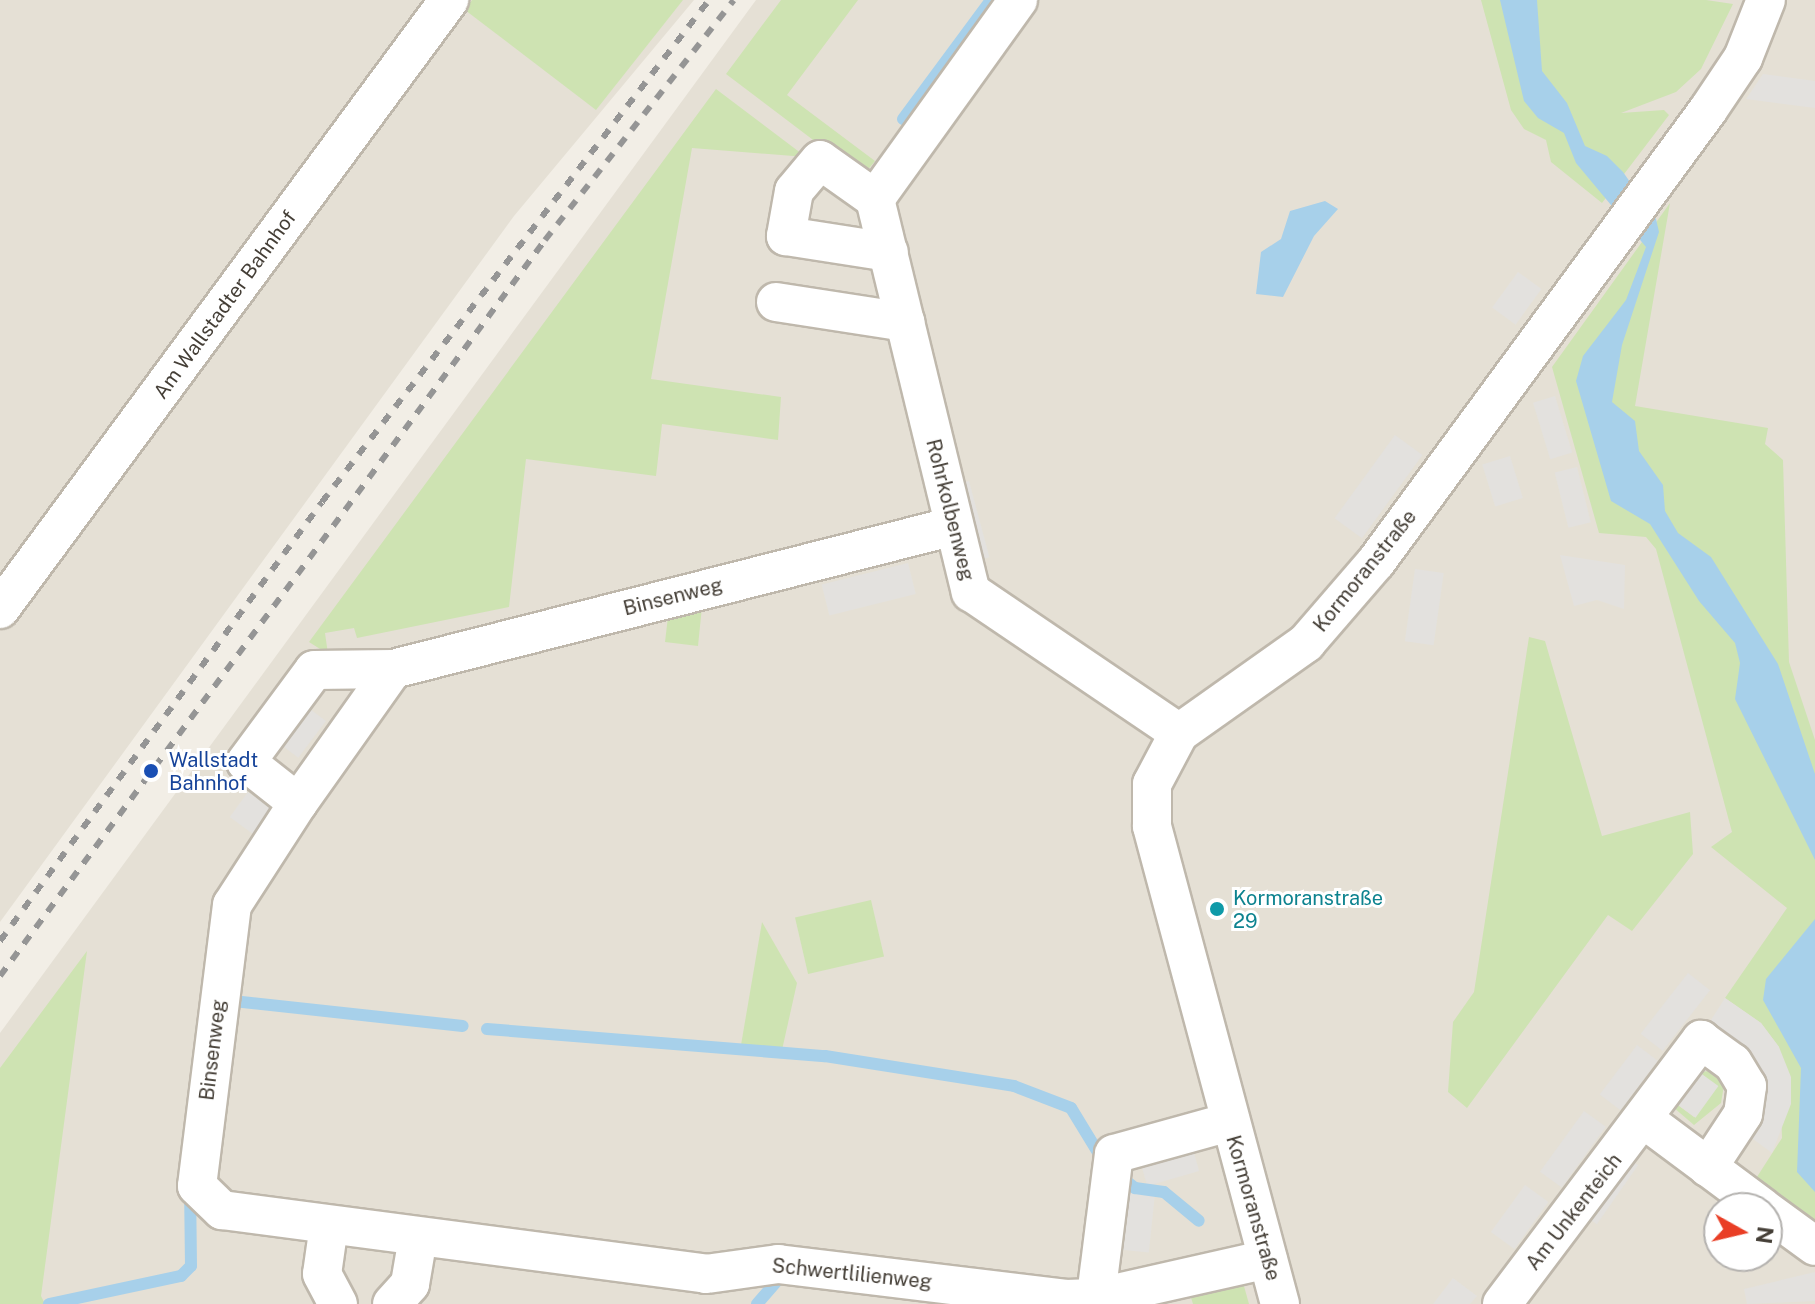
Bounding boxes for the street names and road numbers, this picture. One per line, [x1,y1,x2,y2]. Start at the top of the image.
street label: Am Wallstadter Bahnhof [149,206,301,404]
street label: Rohrkolbenweg [921,437,979,583]
street label: Kormoranstraße [1308,505,1422,637]
street label: Binsenweg [621,573,725,621]
street label: Binsenweg [195,998,231,1102]
street label: Kormoranstraße [1221,1133,1285,1283]
street label: Am Unkenteich [1521,1149,1627,1275]
street label: Schwertlilienweg [771,1254,933,1294]

